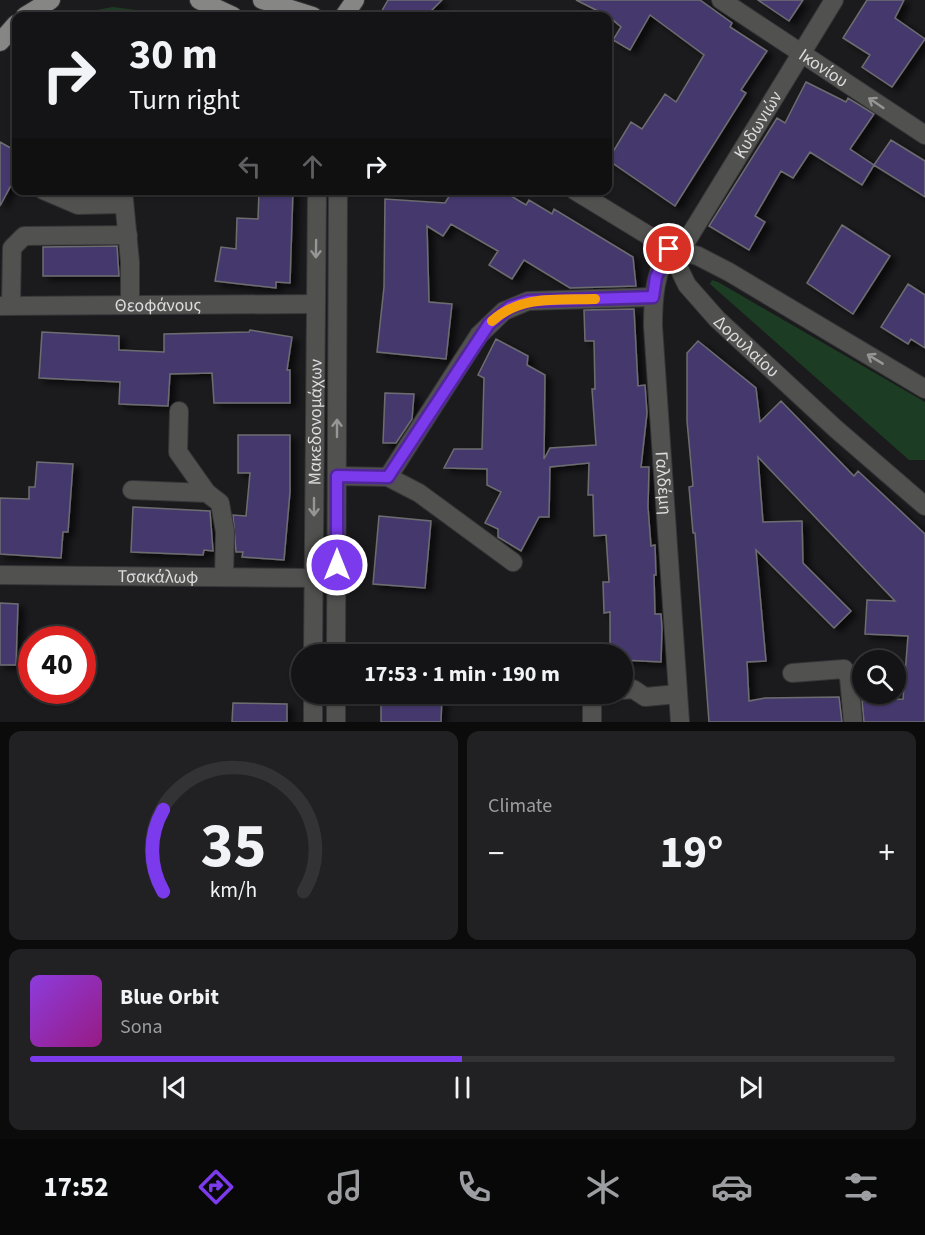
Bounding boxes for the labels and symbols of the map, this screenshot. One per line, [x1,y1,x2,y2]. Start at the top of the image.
street label: Ικονίου [794,42,853,93]
street label: Κυδωνιών [727,86,788,163]
one-way arrow [868,97,885,109]
pin [643,223,694,274]
one-way arrow [310,238,322,258]
street label: Θεοφάνους [115,292,202,318]
street label: Δορυλαίου [708,309,785,383]
one-way arrow [867,353,884,365]
street label: Μακεδονομάχων [302,358,328,485]
one-way arrow [331,418,343,438]
street label: Γαλδέμη [649,451,678,516]
one-way arrow [308,496,320,516]
position arrow [305,533,369,597]
street label: Τσακάλωφ [118,564,198,589]
speed limit sign: 40 [18,626,96,704]

